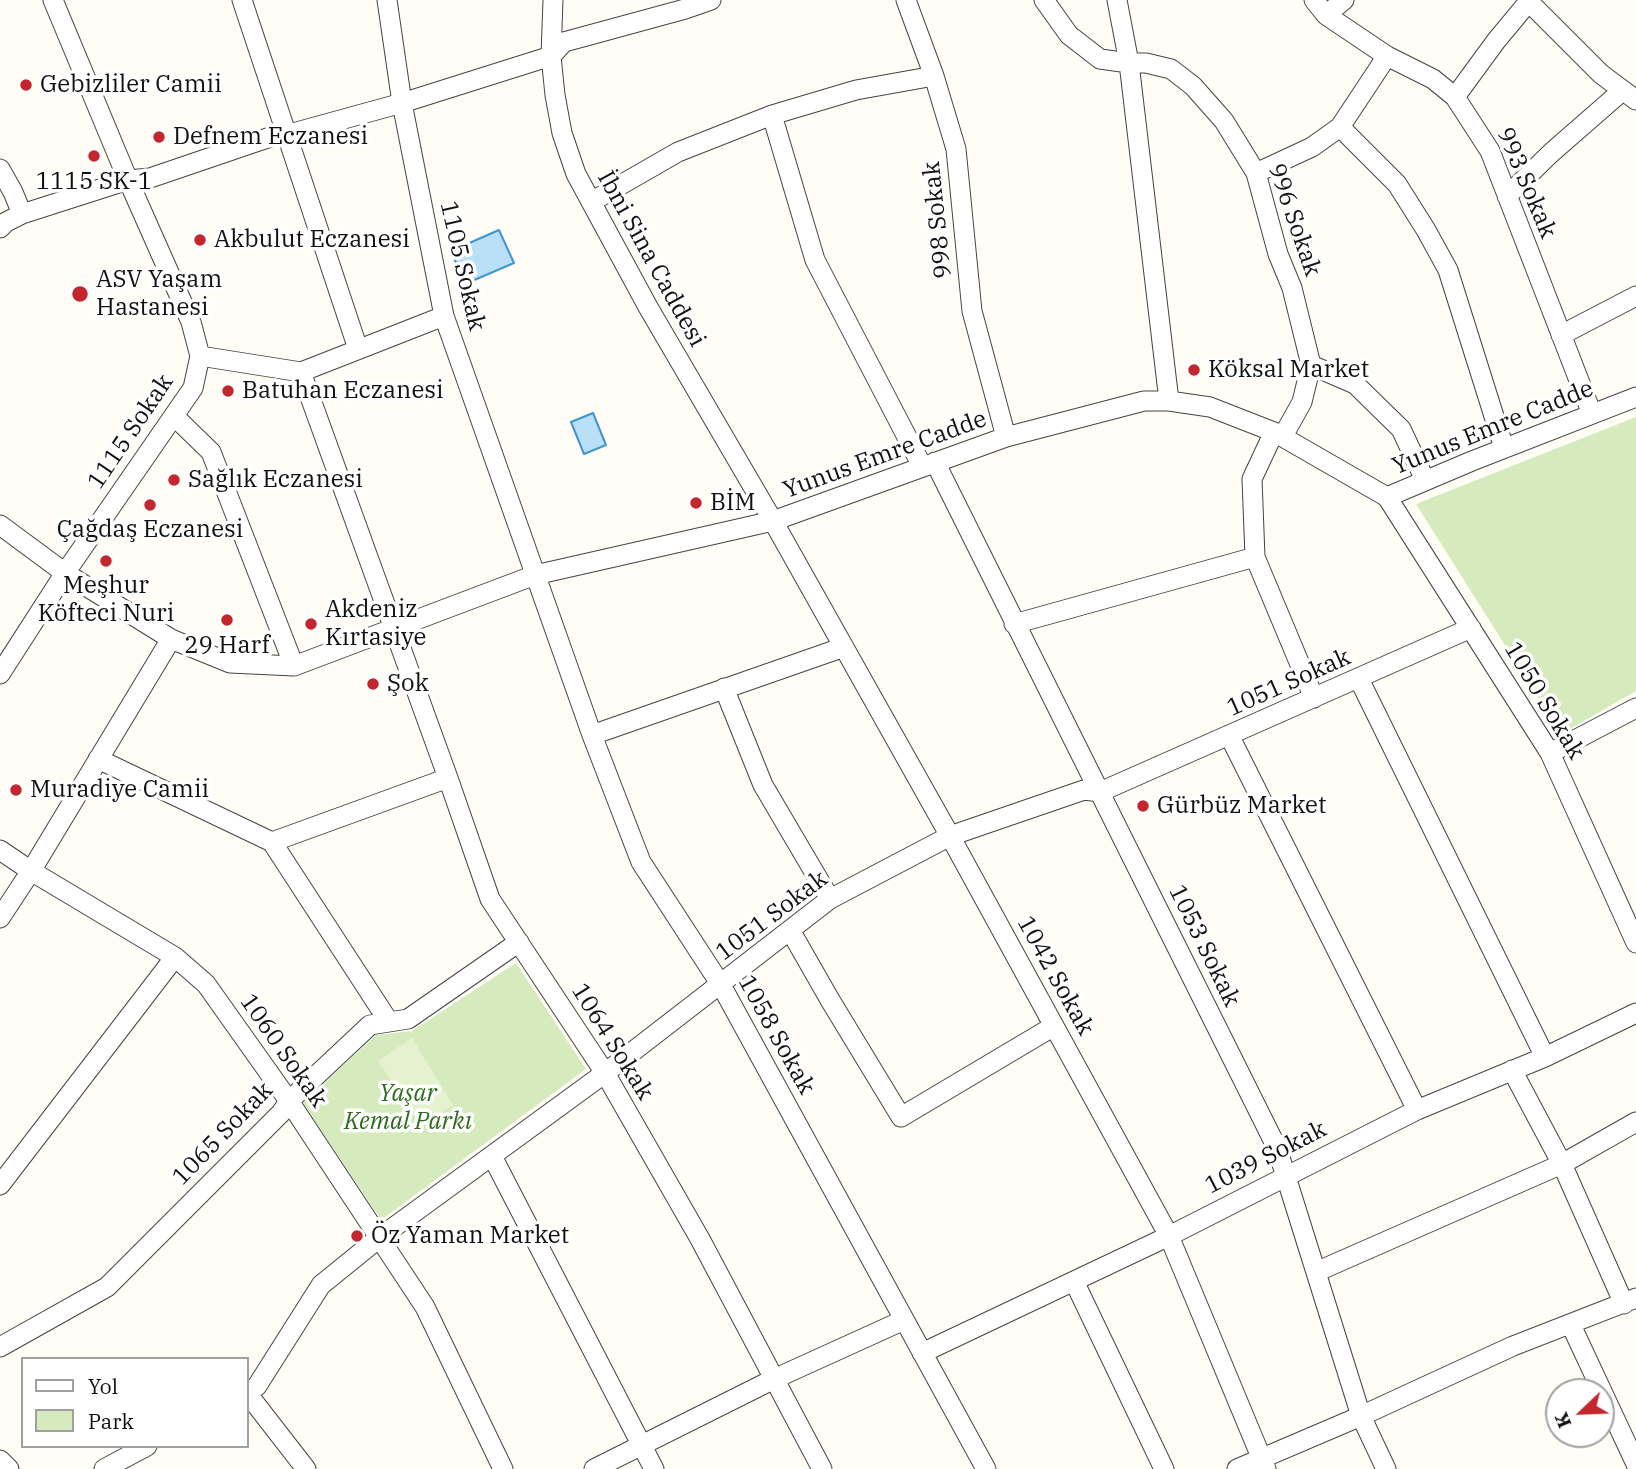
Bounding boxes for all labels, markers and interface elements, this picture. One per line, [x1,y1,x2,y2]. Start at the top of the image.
place label: Gebizliler Camii [40,71,222,99]
marker: Gebizliler Camii [18,77,34,93]
place label: Defnem Eczanesi [173,123,368,151]
street label: 993 Sokak [1490,123,1562,243]
marker: Defnem Eczanesi [151,129,167,145]
marker: 1115 SK-1 [86,148,102,164]
street label: 998 Sokak [918,160,958,280]
street label: 996 Sokak [1261,160,1327,280]
street label: İbni Sina Caddesi [591,166,711,352]
place label: 1115 SK-1 [36,168,152,196]
street label: 1105 Sokak [433,198,491,334]
place label: Akbulut Eczanesi [214,226,410,254]
marker: Akbulut Eczanesi [192,232,208,248]
place label: ASV Yaşam Hastanesi [96,266,222,322]
marker: ASV Yaşam Hastanesi [70,284,90,304]
place label: Köksal Market [1208,356,1369,384]
marker: Köksal Market [1186,362,1202,378]
street label: 1115 Sokak [82,369,180,495]
street label: Yunus Emre Cadde [1388,374,1598,482]
place label: Batuhan Eczanesi [242,377,444,405]
marker: Batuhan Eczanesi [220,383,236,399]
street label: Yunus Emre Cadde [779,405,991,505]
place label: Sağlık Eczanesi [188,466,363,494]
marker: Sağlık Eczanesi [166,472,182,488]
place label: BİM [710,489,755,517]
marker: BİM [688,495,704,511]
marker: Çağdaş Eczanesi [142,497,158,513]
place label: Çağdaş Eczanesi [57,516,243,544]
marker: Meşhur Köfteci Nuri [98,553,114,569]
place label: Meşhur Köfteci Nuri [38,572,174,628]
place label: Akdeniz Kırtasiye [325,596,426,652]
marker: 29 Harf [219,612,235,628]
marker: Akdeniz Kırtasiye [303,616,319,632]
place label: 29 Harf [184,632,270,660]
street label: 1050 Sokak [1498,637,1590,765]
street label: 1051 Sokak [1223,643,1355,723]
place label: Şok [387,670,429,698]
marker: Şok [365,676,381,692]
place label: Muradiye Camii [30,776,209,804]
marker: Muradiye Camii [8,782,24,798]
place label: Gürbüz Market [1157,792,1326,820]
marker: Gürbüz Market [1135,798,1151,814]
street label: 1051 Sokak [711,865,833,967]
street label: 1053 Sokak [1162,880,1246,1012]
street label: 1042 Sokak [1010,911,1100,1041]
street label: 1058 Sokak [731,970,821,1100]
street label: 1064 Sokak [565,978,659,1106]
street label: 1060 Sokak [233,989,333,1113]
street label: 1065 Sokak [167,1077,279,1191]
park label: Yaşar Kemal Parkı [344,1080,472,1136]
street label: 1039 Sokak [1201,1115,1331,1201]
place label: Öz Yaman Market [371,1222,569,1250]
marker: Öz Yaman Market [349,1228,365,1244]
legend [21,1357,248,1448]
text: Yol [88,1372,118,1400]
north arrow [1545,1378,1615,1448]
text: Park [88,1407,134,1435]
text: K [1549,1409,1576,1432]

